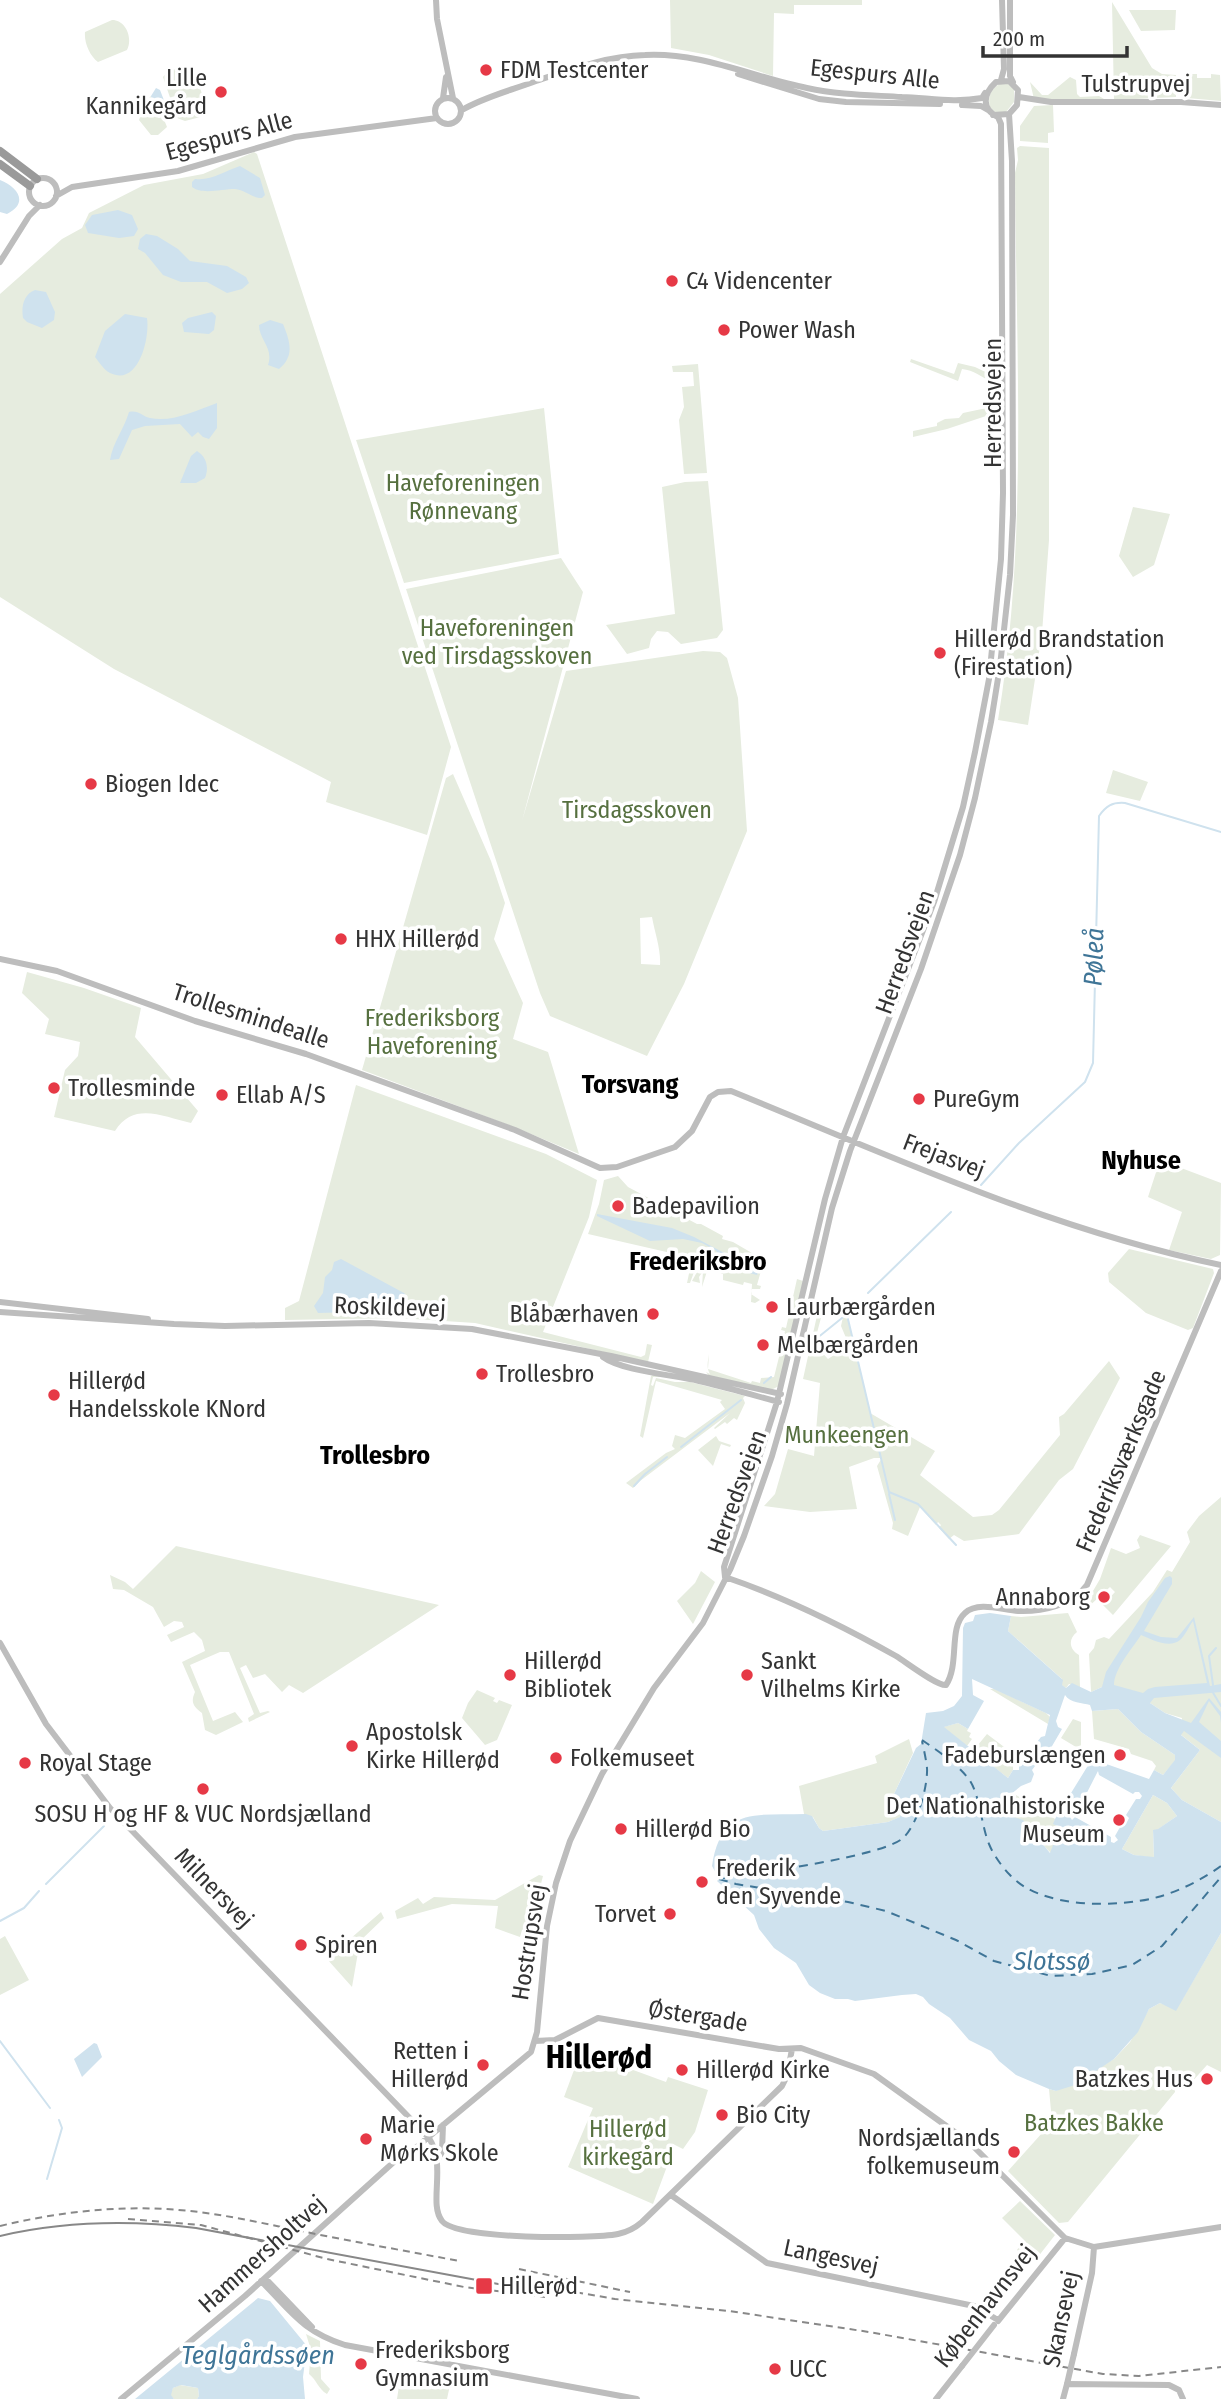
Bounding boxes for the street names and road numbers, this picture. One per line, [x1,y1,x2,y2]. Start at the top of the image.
street label: Egespurs Alle [809,53,941,95]
street label: Tulstrupvej [1081,70,1191,98]
street label: Egespurs Alle [163,106,295,166]
street label: Herredsvejen [979,338,1007,468]
street label: Herredsvejen [870,886,940,1018]
street label: Trollesmindealle [169,978,333,1054]
street label: Frejasvej [899,1128,989,1184]
street label: Roskildevej [333,1291,447,1323]
street label: Frederiksværksgade [1070,1366,1172,1556]
street label: Herredsvejen [702,1426,772,1558]
street label: Milnersvej [169,1842,259,1934]
street label: Hostrupsvej [506,1882,552,2002]
street label: Østergade [646,1994,750,2038]
street label: Hammersholtvej [193,2190,331,2318]
street label: Langesvej [781,2233,881,2281]
street label: Københavnsvej [928,2239,1042,2373]
street label: Skansevej [1037,2268,1085,2370]

